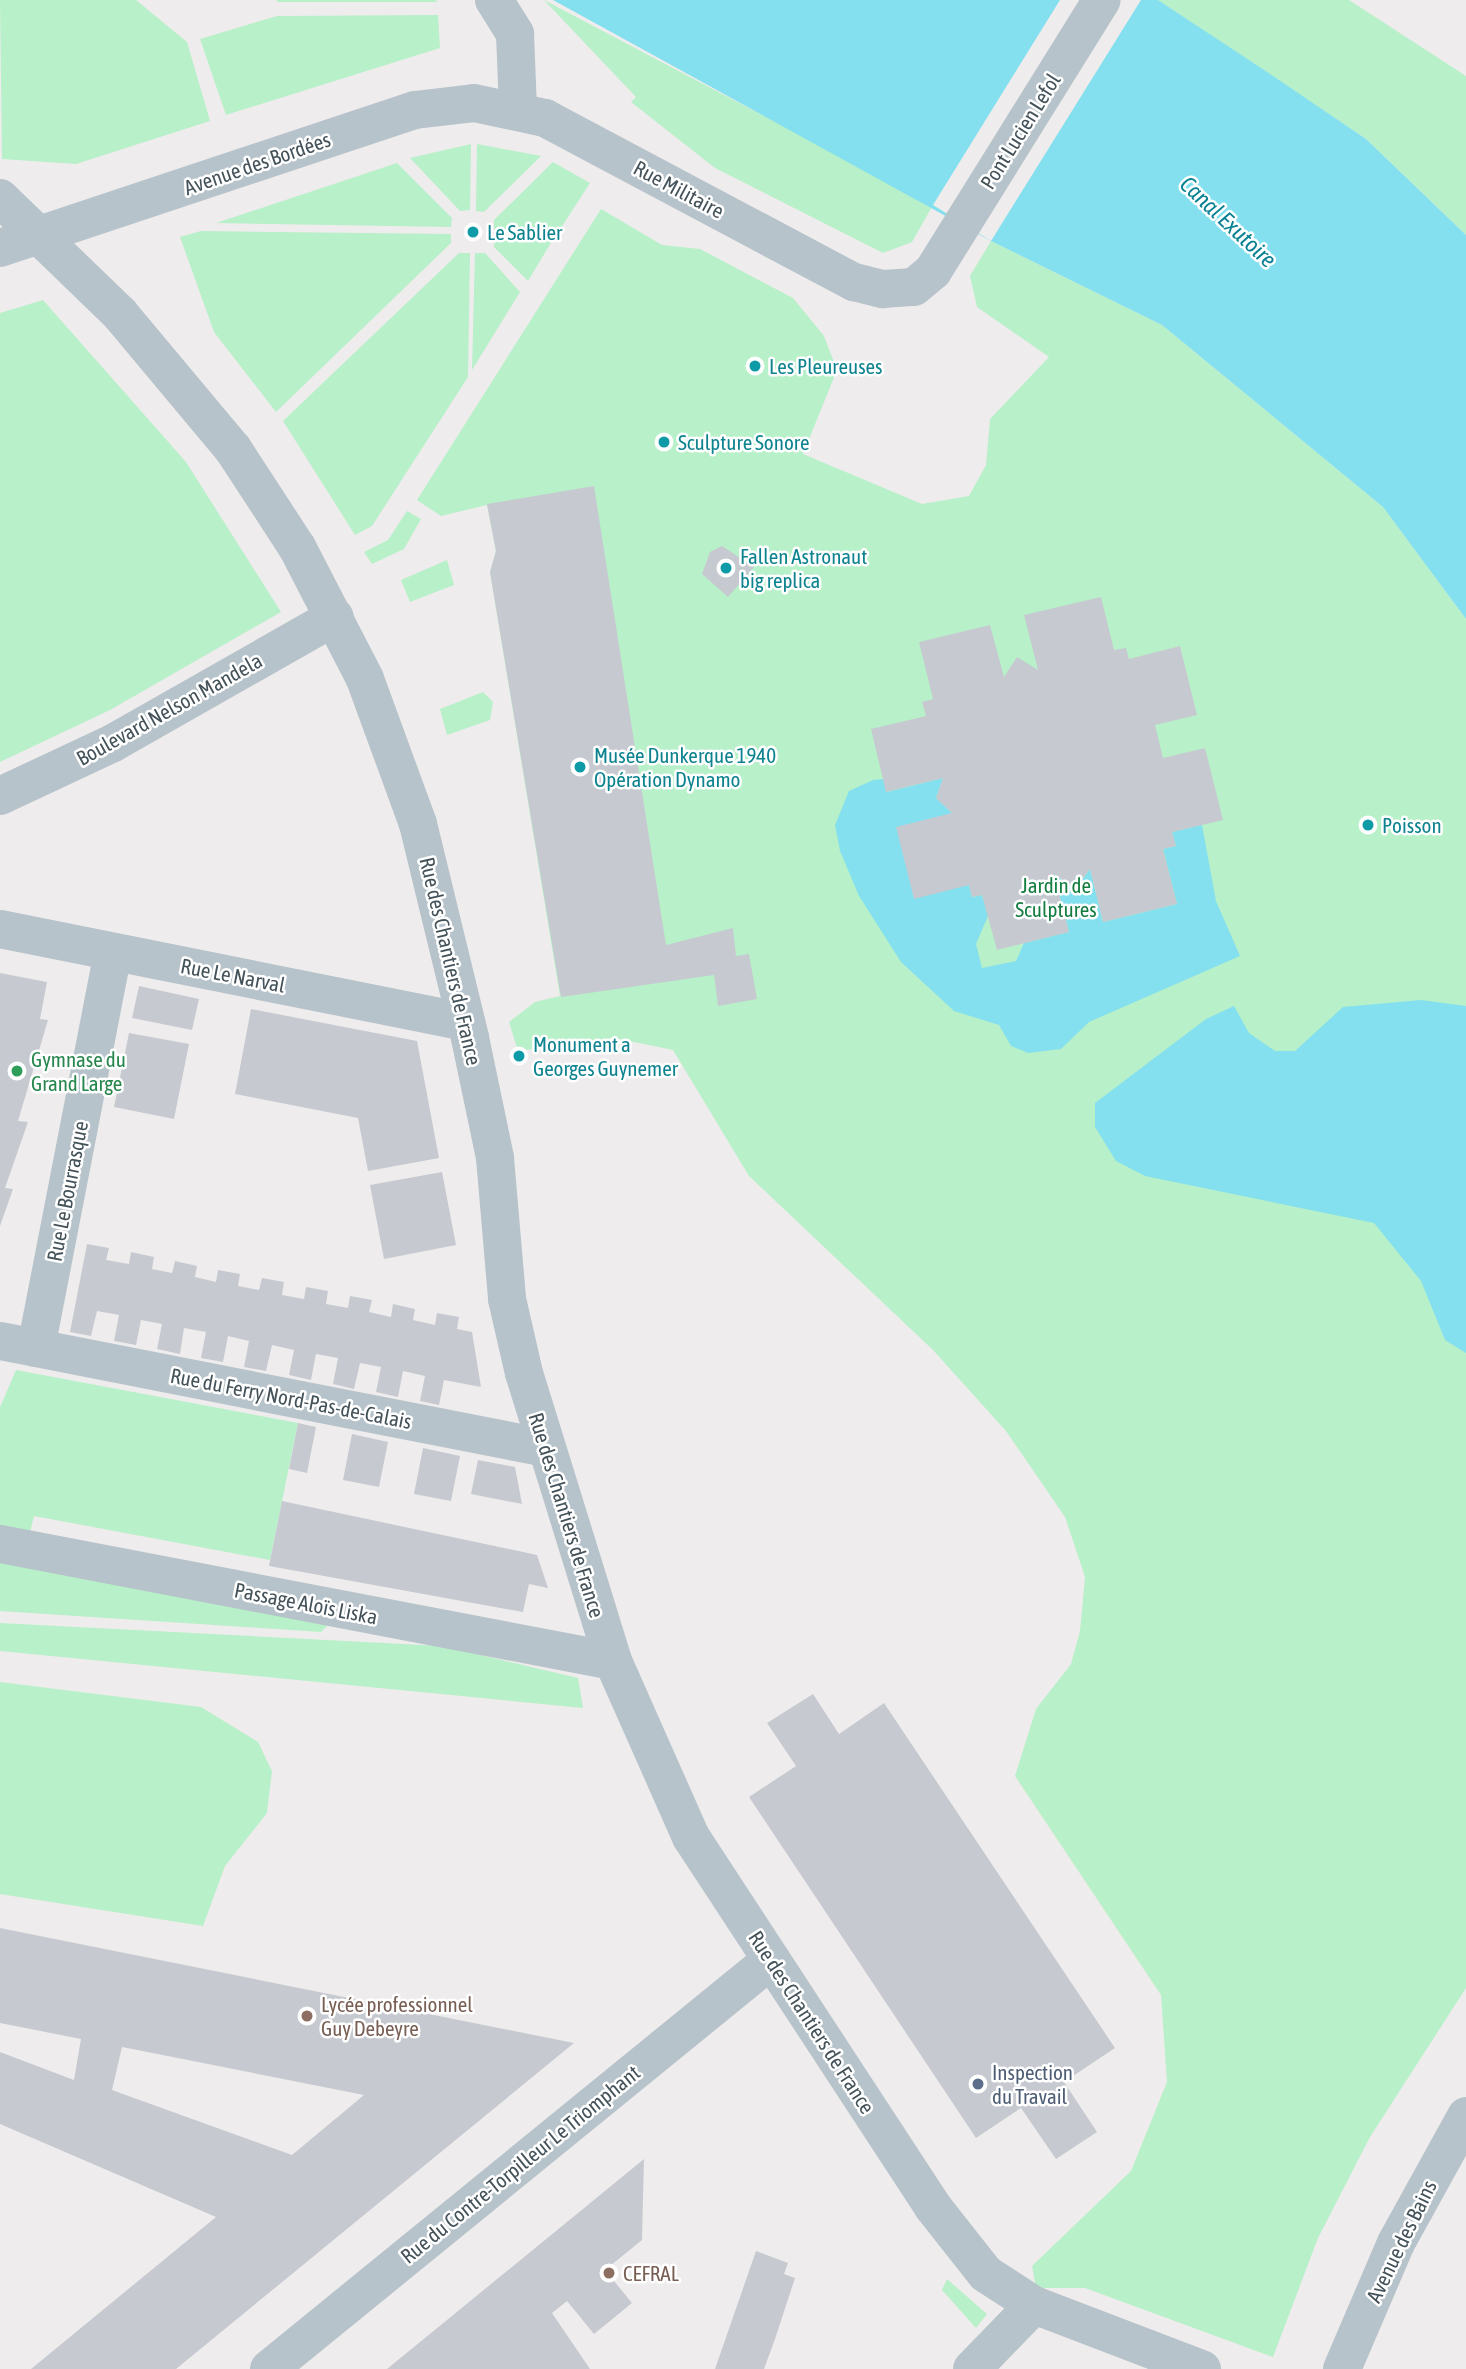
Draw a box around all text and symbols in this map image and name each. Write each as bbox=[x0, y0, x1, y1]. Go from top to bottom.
street label: Pont Lucien Lefol bbox=[974, 69, 1066, 193]
street label: Avenue des Bordées bbox=[181, 126, 333, 200]
street label: Rue Militaire bbox=[630, 155, 728, 223]
water label: Canal Exutoire bbox=[1174, 171, 1282, 273]
place label: Le Sablier bbox=[487, 219, 562, 245]
marker: Le Sablier bbox=[465, 224, 481, 240]
place label: Les Pleureuses bbox=[769, 353, 883, 379]
marker: Les Pleureuses bbox=[747, 358, 763, 374]
place label: Sculpture Sonore bbox=[678, 429, 810, 455]
marker: Sculpture Sonore bbox=[656, 434, 672, 450]
place label: Fallen Astronaut big replica bbox=[740, 543, 867, 593]
marker: Fallen Astronaut big replica bbox=[718, 560, 734, 576]
street label: Boulevard Nelson Mandela bbox=[72, 647, 266, 771]
place label: Musée Dunkerque 1940 Opération Dynamo bbox=[594, 742, 776, 792]
marker: Musée Dunkerque 1940 Opération Dynamo bbox=[572, 759, 588, 775]
place label: Poisson bbox=[1382, 812, 1442, 838]
marker: Poisson bbox=[1360, 817, 1376, 833]
street label: Rue des Chantiers de France bbox=[415, 855, 487, 1067]
park label: Jardin de Sculptures bbox=[1015, 872, 1097, 922]
street label: Rue Le Narval bbox=[179, 953, 287, 997]
place label: Monument a Georges Guynemer bbox=[533, 1031, 678, 1081]
place label: Gymnase du Grand Large bbox=[31, 1046, 126, 1096]
marker: Monument a Georges Guynemer bbox=[511, 1048, 527, 1064]
marker: Gymnase du Grand Large bbox=[9, 1063, 25, 1079]
street label: Rue Le Bourrasque bbox=[41, 1119, 93, 1263]
street label: Rue du Ferry Nord-Pas-de-Calais bbox=[168, 1362, 414, 1434]
street label: Rue des Chantiers de France bbox=[524, 1410, 610, 1620]
street label: Passage Aloïs Liska bbox=[232, 1577, 380, 1629]
street label: Rue des Chantiers de France bbox=[743, 1926, 881, 2118]
place label: Lycée professionnel Guy Debeyre bbox=[321, 1991, 473, 2041]
marker: Lycée professionnel Guy Debeyre bbox=[299, 2008, 315, 2024]
place label: Inspection du Travail bbox=[992, 2059, 1073, 2109]
street label: Rue du Contre-Torpilleur Le Triomphant bbox=[395, 2060, 645, 2268]
marker: Inspection du Travail bbox=[970, 2076, 986, 2092]
street label: Avenue des Bains bbox=[1361, 2176, 1441, 2306]
place label: CEFRAL bbox=[623, 2260, 679, 2286]
marker: CEFRAL bbox=[601, 2265, 617, 2281]

